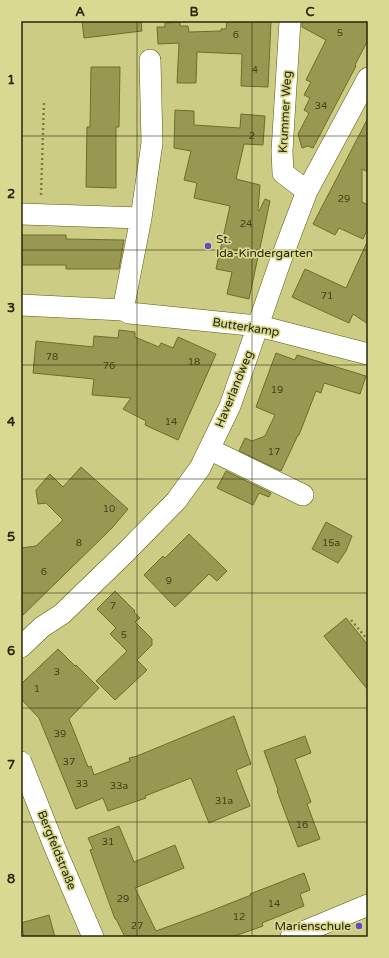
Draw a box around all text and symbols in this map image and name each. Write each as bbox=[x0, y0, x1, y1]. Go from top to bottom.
text: A bbox=[75, 4, 85, 20]
text: B bbox=[189, 4, 199, 20]
text: C bbox=[305, 4, 315, 20]
house number: 5 bbox=[337, 27, 343, 39]
house number: 6 bbox=[233, 29, 239, 41]
house number: 4 bbox=[252, 64, 258, 76]
street label: Krummer Weg bbox=[276, 70, 294, 154]
text: 1 bbox=[7, 72, 15, 88]
house number: 34 bbox=[315, 100, 327, 112]
house number: 2 bbox=[249, 130, 255, 142]
text: 2 bbox=[7, 186, 15, 202]
house number: 29 bbox=[338, 193, 350, 205]
house number: 24 bbox=[240, 218, 252, 230]
place label: St. Ida-Kindergarten bbox=[216, 232, 313, 260]
marker: St. Ida-Kindergarten bbox=[203, 241, 213, 251]
house number: 71 bbox=[321, 290, 333, 302]
text: 3 bbox=[7, 300, 15, 316]
street label: Butterkamp bbox=[211, 315, 281, 339]
street label: Haverlandweg bbox=[212, 348, 256, 430]
house number: 78 bbox=[46, 351, 58, 363]
house number: 18 bbox=[188, 356, 200, 368]
house number: 76 bbox=[103, 360, 115, 372]
house number: 19 bbox=[271, 384, 283, 396]
text: 4 bbox=[7, 414, 16, 430]
house number: 14 bbox=[165, 416, 177, 428]
house number: 17 bbox=[268, 446, 280, 458]
house number: 10 bbox=[103, 503, 115, 515]
text: 5 bbox=[7, 529, 15, 545]
house number: 8 bbox=[76, 537, 82, 549]
house number: 15a bbox=[322, 537, 340, 549]
house number: 6 bbox=[41, 566, 47, 578]
house number: 9 bbox=[166, 575, 172, 587]
house number: 7 bbox=[110, 600, 116, 612]
house number: 5 bbox=[121, 629, 127, 641]
text: 6 bbox=[7, 643, 15, 659]
house number: 3 bbox=[54, 666, 60, 678]
house number: 1 bbox=[34, 683, 40, 695]
house number: 39 bbox=[54, 728, 66, 740]
house number: 37 bbox=[63, 756, 75, 768]
text: 7 bbox=[7, 757, 15, 773]
house number: 33 bbox=[76, 778, 88, 790]
house number: 33a bbox=[110, 780, 128, 792]
house number: 31a bbox=[215, 795, 233, 807]
street label: Bergfeldstraße bbox=[35, 808, 79, 892]
house number: 16 bbox=[296, 819, 308, 831]
house number: 31 bbox=[102, 836, 114, 848]
text: 8 bbox=[7, 871, 15, 887]
house number: 29 bbox=[117, 893, 129, 905]
house number: 14 bbox=[268, 898, 280, 910]
house number: 12 bbox=[233, 911, 245, 923]
place label: Marienschule bbox=[274, 919, 351, 933]
house number: 27 bbox=[131, 920, 143, 932]
marker: Marienschule bbox=[354, 921, 364, 931]

